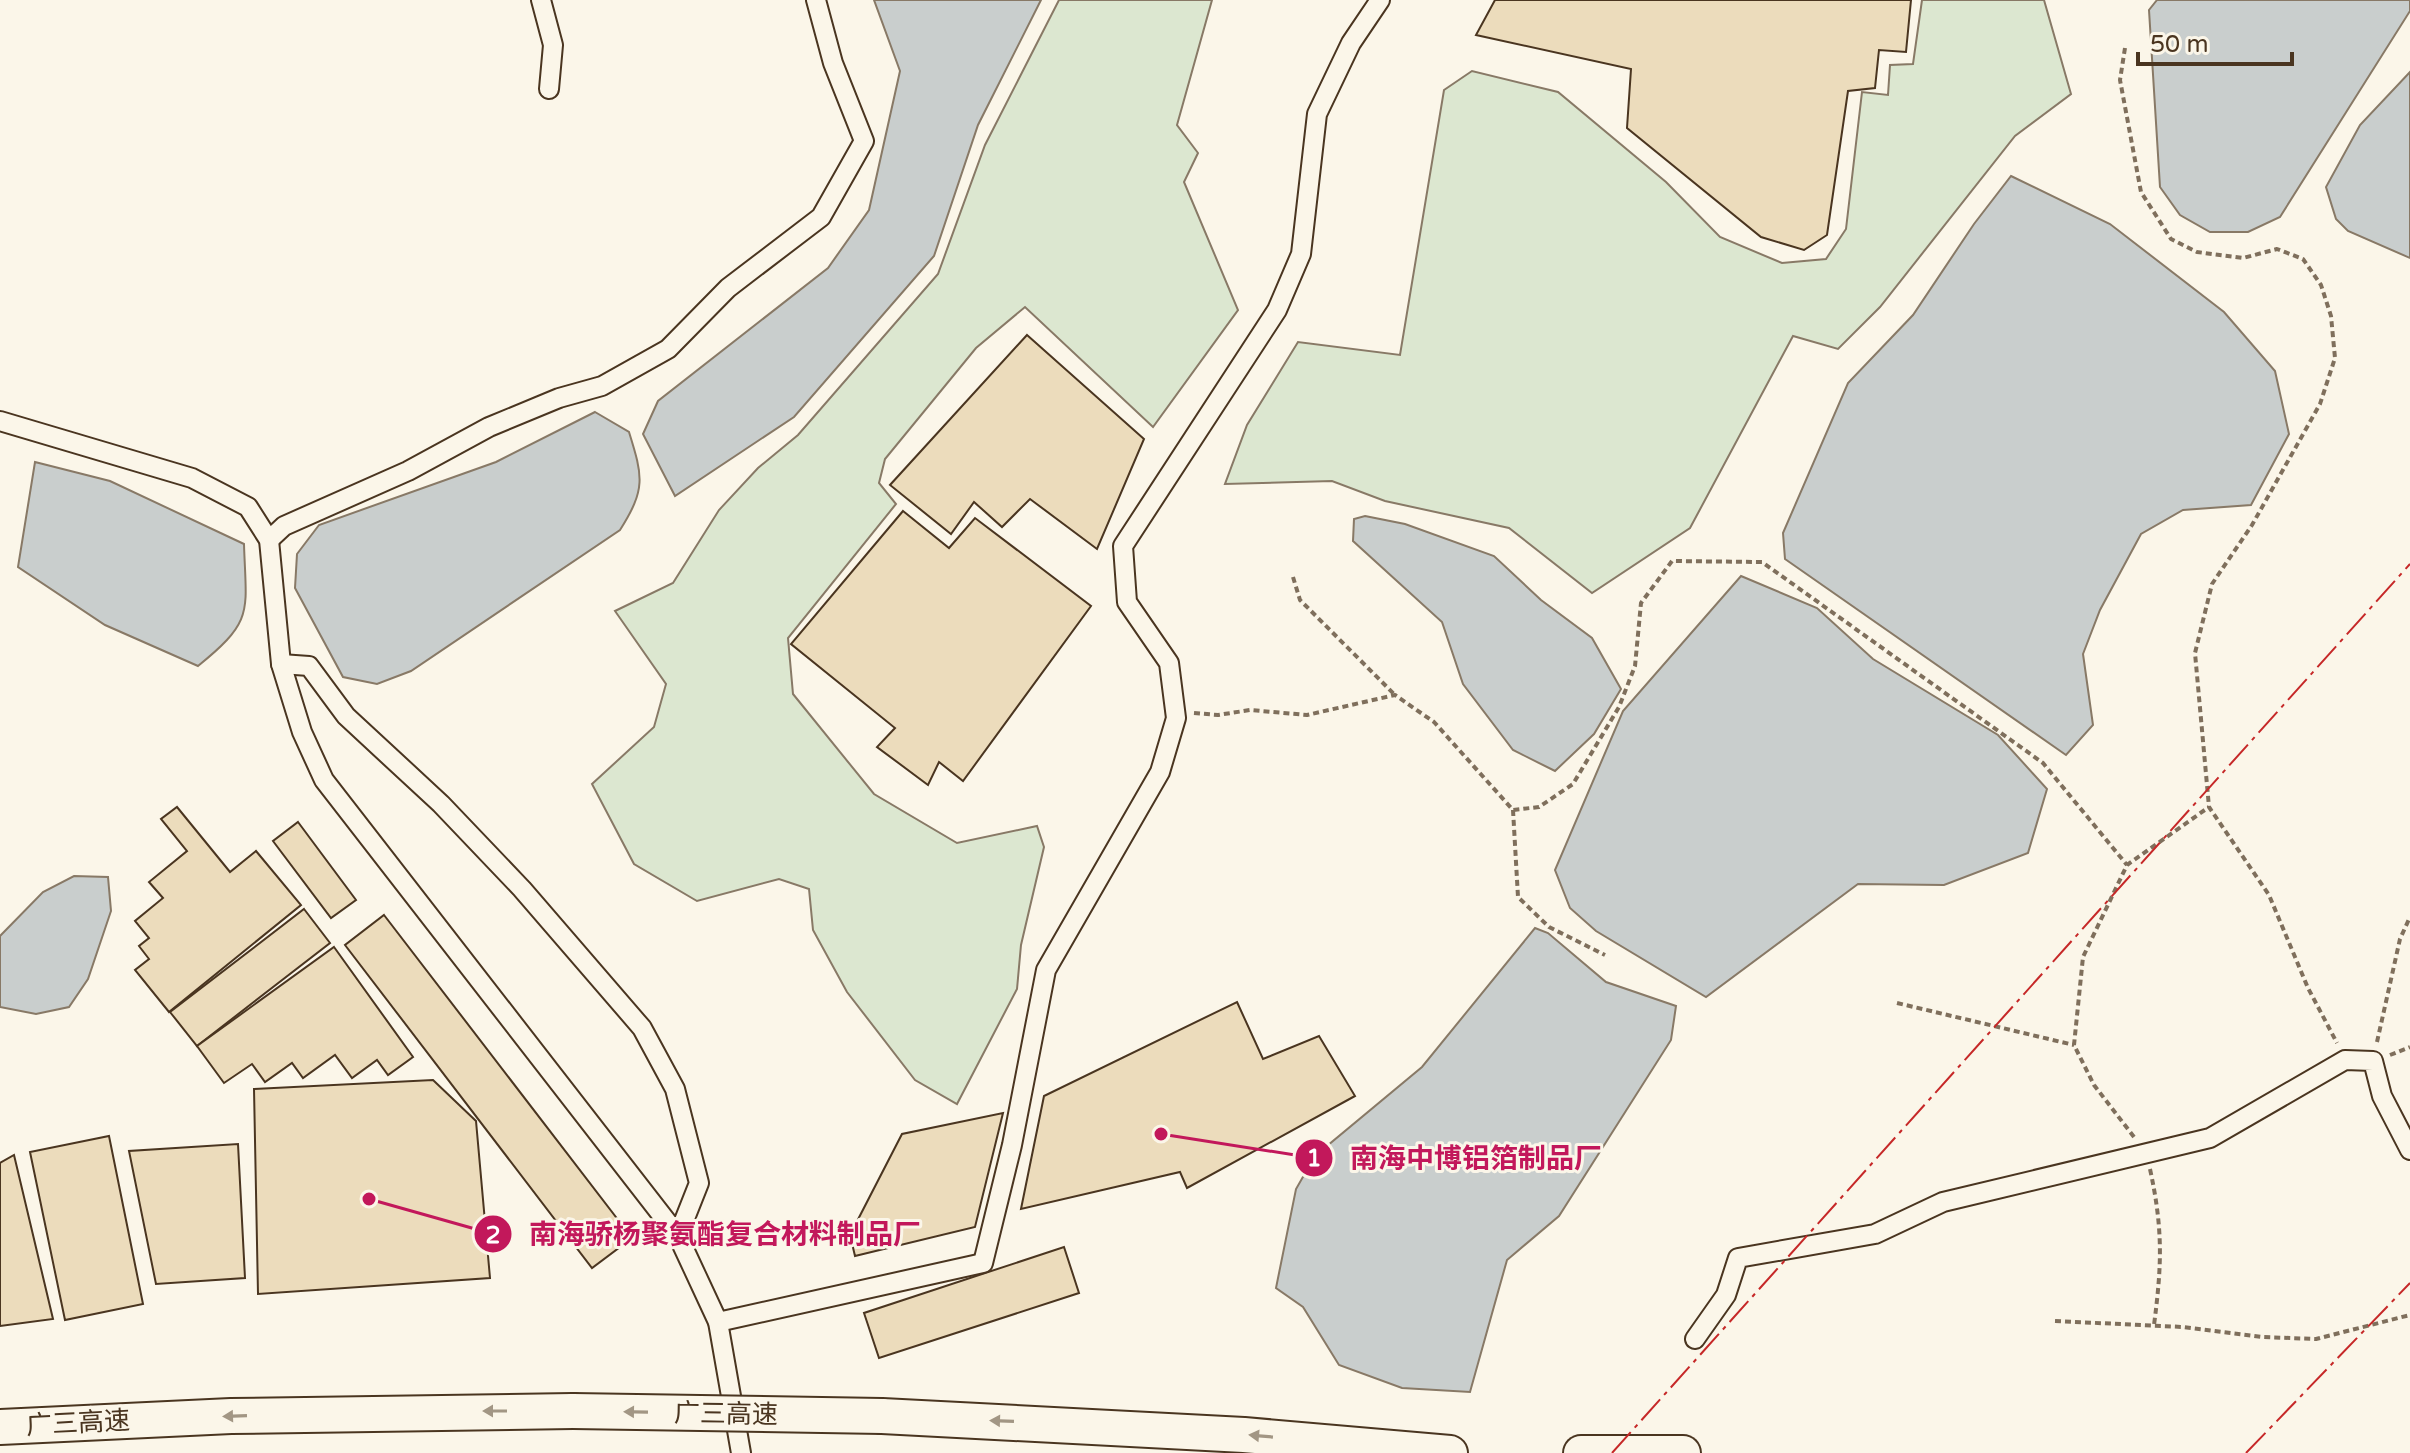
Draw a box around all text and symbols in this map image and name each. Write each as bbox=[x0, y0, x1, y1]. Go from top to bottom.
scale bar bbox=[2138, 16, 2292, 66]
text: 50 m bbox=[2150, 30, 2208, 59]
callout: 南海中博铝箔制品厂 bbox=[1294, 1132, 1618, 1184]
text: 南海中博铝箔制品厂 bbox=[1350, 1142, 1602, 1176]
text: 1 bbox=[1306, 1144, 1322, 1173]
callout: 南海骄杨聚氨酯复合材料制品厂 bbox=[473, 1208, 937, 1260]
text: 南海骄杨聚氨酯复合材料制品厂 bbox=[529, 1218, 921, 1252]
text: 2 bbox=[485, 1221, 501, 1250]
street label: 广三高速 bbox=[674, 1398, 778, 1430]
street label: 广三高速 bbox=[25, 1405, 131, 1441]
one-way arrow bbox=[482, 1405, 507, 1417]
one-way arrow bbox=[623, 1406, 648, 1418]
one-way arrow bbox=[222, 1409, 247, 1422]
one-way arrow bbox=[989, 1415, 1014, 1428]
one-way arrow bbox=[1248, 1429, 1273, 1442]

